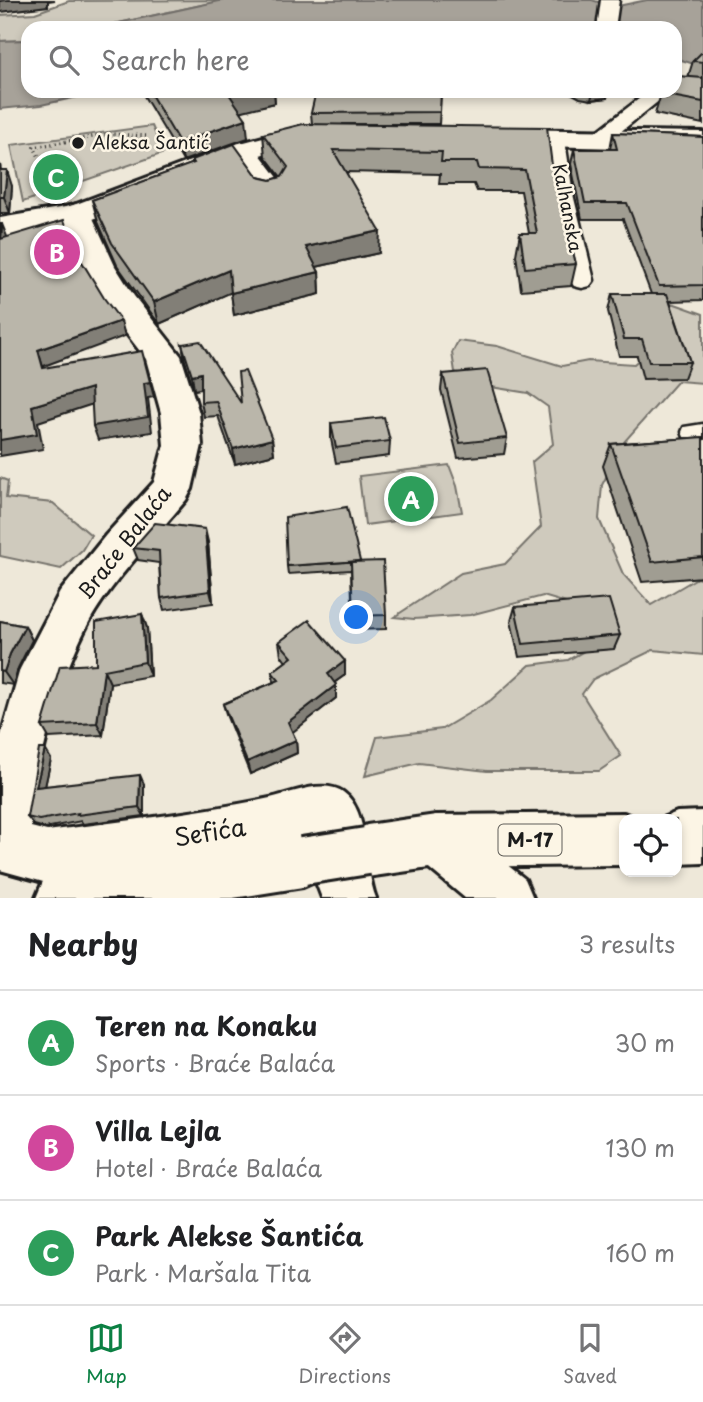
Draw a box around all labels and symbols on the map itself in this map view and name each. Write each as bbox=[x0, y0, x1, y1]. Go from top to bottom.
place label: Aleksa Šantić bbox=[92, 128, 209, 155]
marker: Aleksa Šantić bbox=[70, 135, 86, 151]
pin: C bbox=[33, 151, 79, 203]
street label: Kalhanska bbox=[547, 161, 590, 255]
pin: B bbox=[34, 226, 80, 278]
pin: A bbox=[388, 473, 434, 525]
street label: Braće Balaća bbox=[69, 478, 178, 605]
your location bbox=[339, 600, 373, 634]
street label: Sefića bbox=[171, 808, 248, 854]
road number: M-17 bbox=[498, 824, 562, 856]

